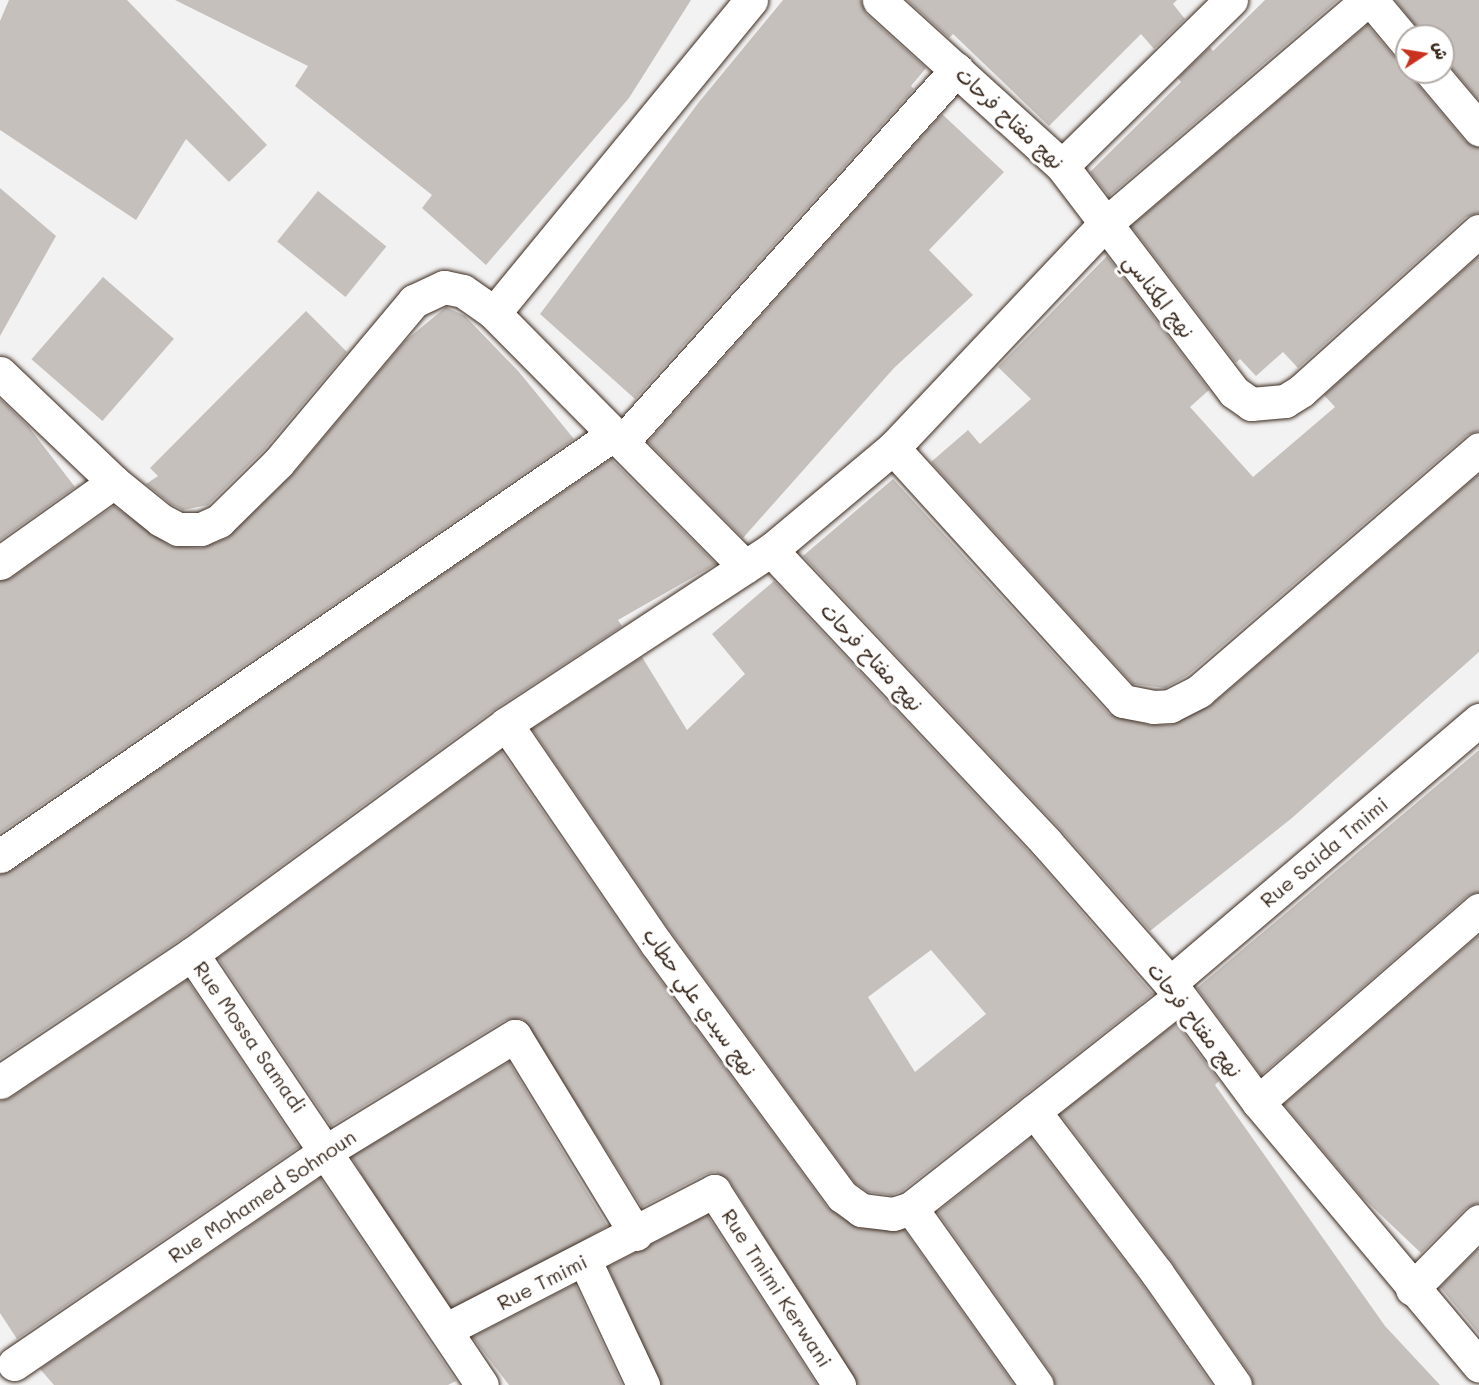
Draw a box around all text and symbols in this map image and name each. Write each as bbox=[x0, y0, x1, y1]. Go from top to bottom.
north arrow bbox=[1395, 24, 1455, 84]
text: ش bbox=[1429, 40, 1453, 61]
street label: نهج مفتاح فرحات bbox=[951, 62, 1069, 174]
street label: نهج المكناسي bbox=[1119, 249, 1199, 343]
street label: نهج مفتاح فرحات bbox=[816, 598, 928, 716]
street label: Rue Saida Tmimi bbox=[1255, 792, 1393, 912]
street label: نهج سيدي علي حطاب bbox=[638, 923, 762, 1081]
street label: Rue Mossa Samadi bbox=[189, 957, 311, 1117]
street label: نهج مفتاح فرحات bbox=[1143, 958, 1247, 1082]
street label: Rue Mohamed Sohnoun bbox=[164, 1124, 360, 1268]
street label: Rue Tmimi Kerwani bbox=[717, 1204, 837, 1372]
street label: Rue Tmimi bbox=[493, 1249, 591, 1315]

